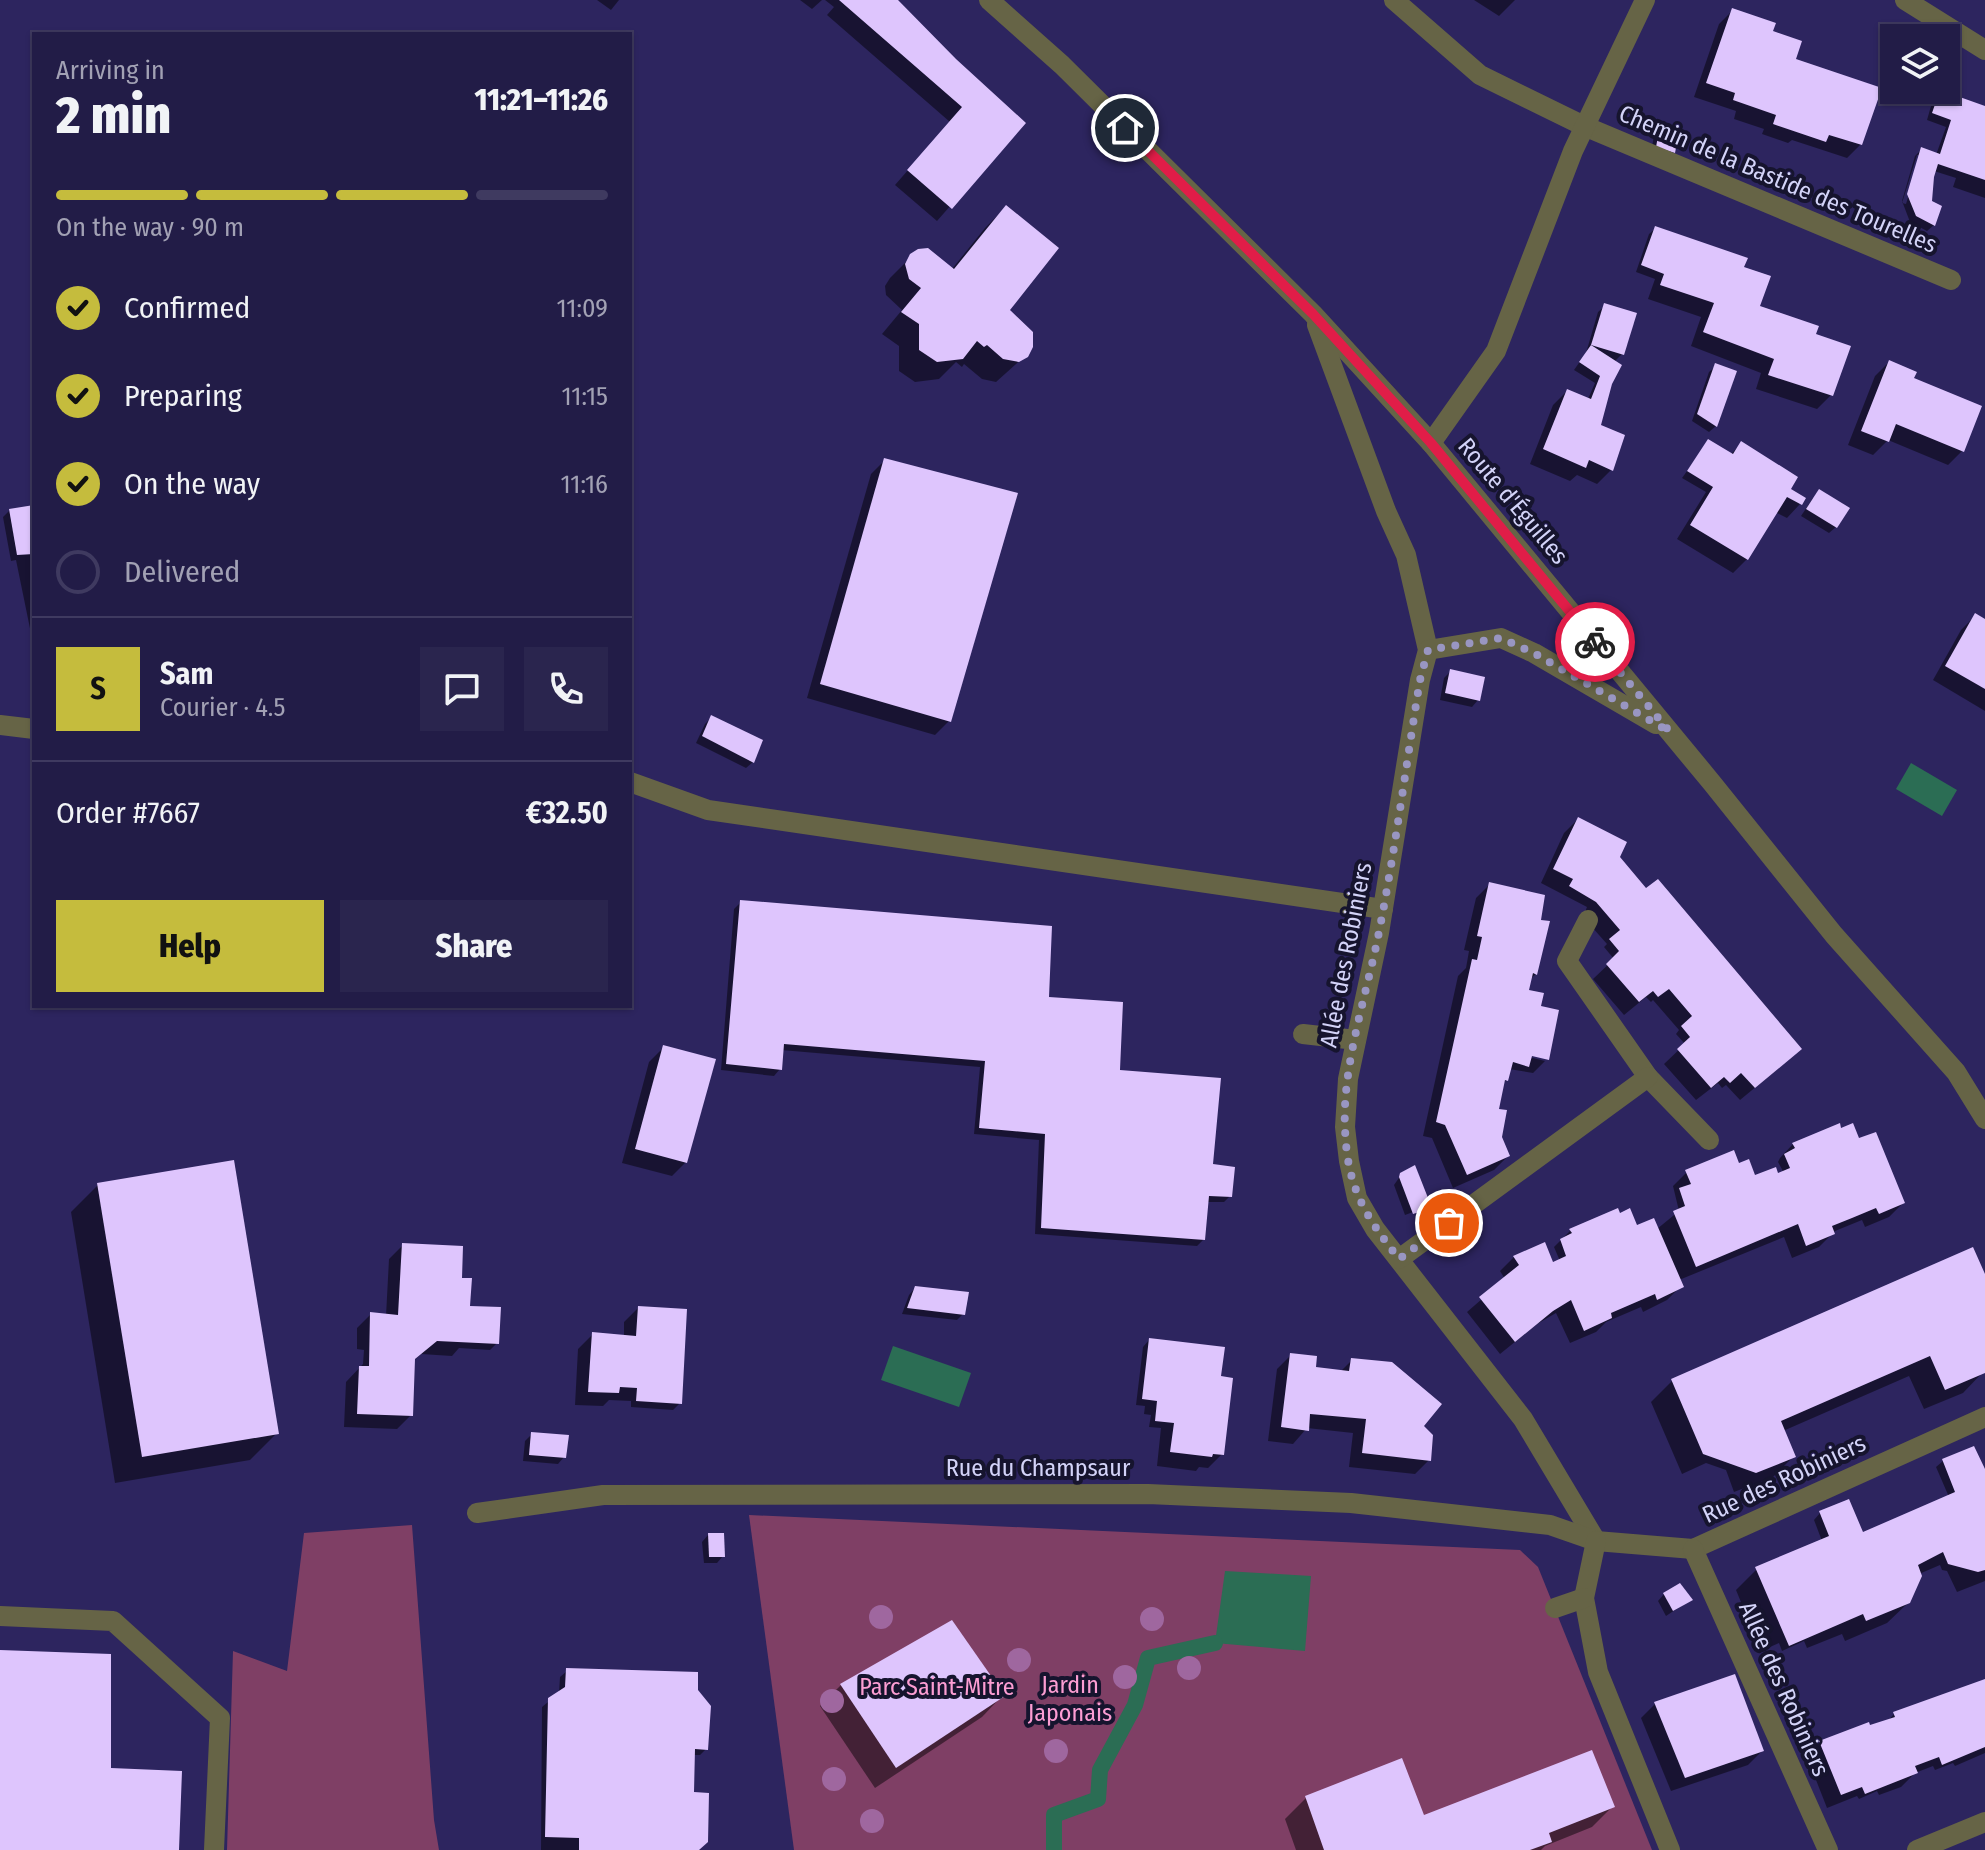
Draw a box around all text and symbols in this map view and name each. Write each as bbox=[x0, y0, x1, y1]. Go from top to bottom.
map controls bbox=[1880, 24, 1960, 104]
button: layers bbox=[1880, 24, 1960, 104]
text: Arriving in bbox=[56, 55, 165, 86]
text: 11:21–11:26 bbox=[474, 82, 608, 118]
text: 2 min bbox=[56, 84, 171, 147]
pin bbox=[1091, 94, 1159, 162]
street label: Chemin de la Bastide des Tourelles bbox=[1615, 99, 1941, 259]
icon: home bbox=[1103, 106, 1147, 150]
text: On the way · 90 m bbox=[56, 212, 244, 243]
icon: check bbox=[56, 286, 100, 330]
text: Confirmed bbox=[124, 290, 250, 326]
text: 11:09 bbox=[557, 293, 608, 324]
icon: check bbox=[56, 374, 100, 418]
text: Preparing bbox=[124, 378, 242, 414]
text: 11:15 bbox=[562, 381, 608, 412]
street label: Route d'Éguilles bbox=[1452, 432, 1575, 570]
icon: check bbox=[56, 462, 100, 506]
text: On the way bbox=[124, 466, 260, 502]
text: 11:16 bbox=[561, 469, 608, 500]
text: Delivered bbox=[124, 554, 240, 590]
courier bbox=[1555, 602, 1635, 682]
icon: bike bbox=[1573, 620, 1617, 664]
button: chat bbox=[420, 647, 504, 731]
button: phone bbox=[524, 647, 608, 731]
text: Sam bbox=[160, 656, 213, 692]
text: S bbox=[90, 671, 106, 707]
text: Courier · 4.5 bbox=[160, 692, 286, 723]
text: Order #7667 bbox=[56, 795, 200, 831]
text: €32.50 bbox=[526, 795, 608, 831]
street label: Allée des Robiniers bbox=[1314, 860, 1378, 1050]
button: Help bbox=[56, 900, 324, 992]
button: Share bbox=[340, 900, 608, 992]
pin bbox=[1415, 1189, 1483, 1257]
icon: bag bbox=[1427, 1201, 1471, 1245]
street label: Rue des Robiniers bbox=[1698, 1429, 1870, 1529]
street label: Rue du Champsaur bbox=[946, 1454, 1131, 1482]
street label: Allée des Robiniers bbox=[1733, 1597, 1835, 1781]
park label: Jardin Japonais bbox=[1028, 1671, 1112, 1727]
park label: Parc Saint-Mitre bbox=[859, 1673, 1015, 1701]

